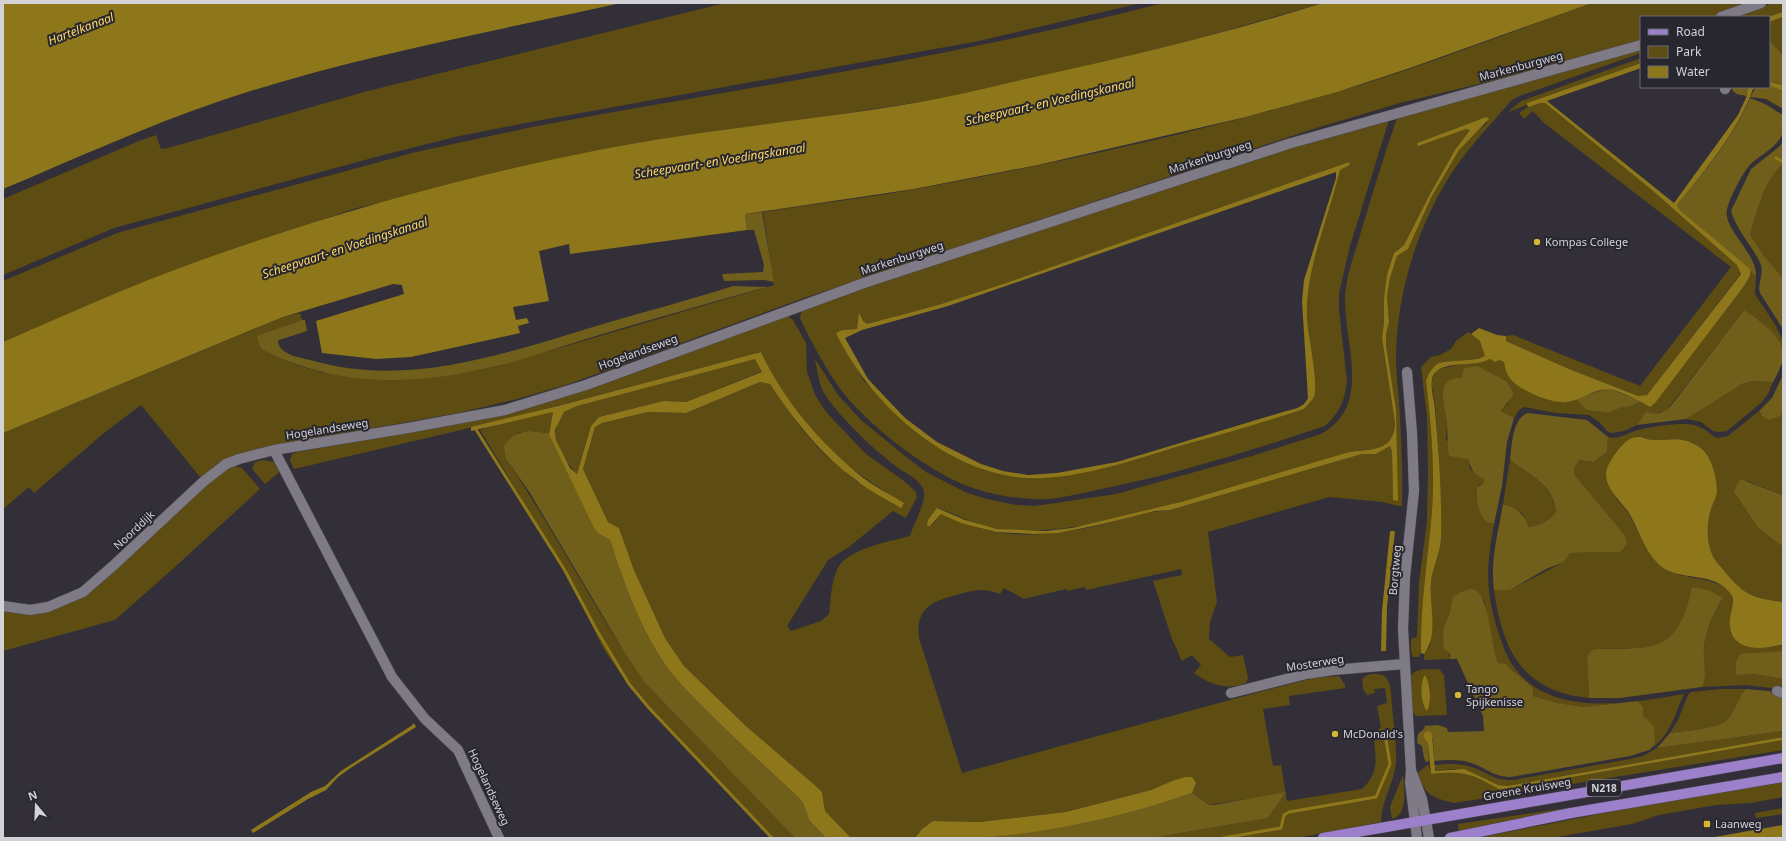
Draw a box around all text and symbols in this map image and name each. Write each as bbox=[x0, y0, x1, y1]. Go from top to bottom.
water label: Hartelkanaal bbox=[45, 8, 117, 49]
legend bbox=[1640, 16, 1770, 88]
text: Road bbox=[1676, 23, 1705, 40]
text: Park bbox=[1676, 43, 1702, 60]
street label: Markenburgweg bbox=[1477, 47, 1564, 84]
text: Water bbox=[1676, 63, 1710, 80]
water label: Scheepvaart- en Voedingskanaal bbox=[964, 74, 1137, 129]
street label: Markenburgweg bbox=[1167, 136, 1253, 177]
water label: Scheepvaart- en Voedingskanaal bbox=[633, 138, 807, 182]
water label: Scheepvaart- en Voedingskanaal bbox=[260, 212, 430, 282]
place label: Kompas College bbox=[1545, 234, 1628, 249]
street label: Markenburgweg bbox=[859, 237, 945, 278]
marker: Kompas College bbox=[1532, 237, 1542, 247]
street label: Hogelandseweg bbox=[596, 330, 679, 373]
street label: Hogelandseweg bbox=[285, 415, 369, 442]
street label: Noorddijk bbox=[110, 507, 158, 553]
street label: Borgtweg bbox=[1385, 544, 1404, 596]
street label: Mosterweg bbox=[1285, 651, 1345, 674]
place label: Tango Spijkenisse bbox=[1466, 681, 1523, 709]
marker: Tango Spijkenisse bbox=[1453, 690, 1463, 700]
place label: McDonald's bbox=[1343, 726, 1403, 741]
marker: McDonald's bbox=[1330, 729, 1340, 739]
street label: Hogelandseweg bbox=[465, 746, 514, 828]
street label: Groene Kruisweg bbox=[1482, 773, 1572, 804]
road number: N218 bbox=[1587, 780, 1621, 796]
north arrow bbox=[16, 785, 56, 825]
text: N bbox=[26, 787, 39, 804]
place label: Laanweg bbox=[1715, 816, 1762, 831]
marker: Laanweg bbox=[1702, 819, 1712, 829]

